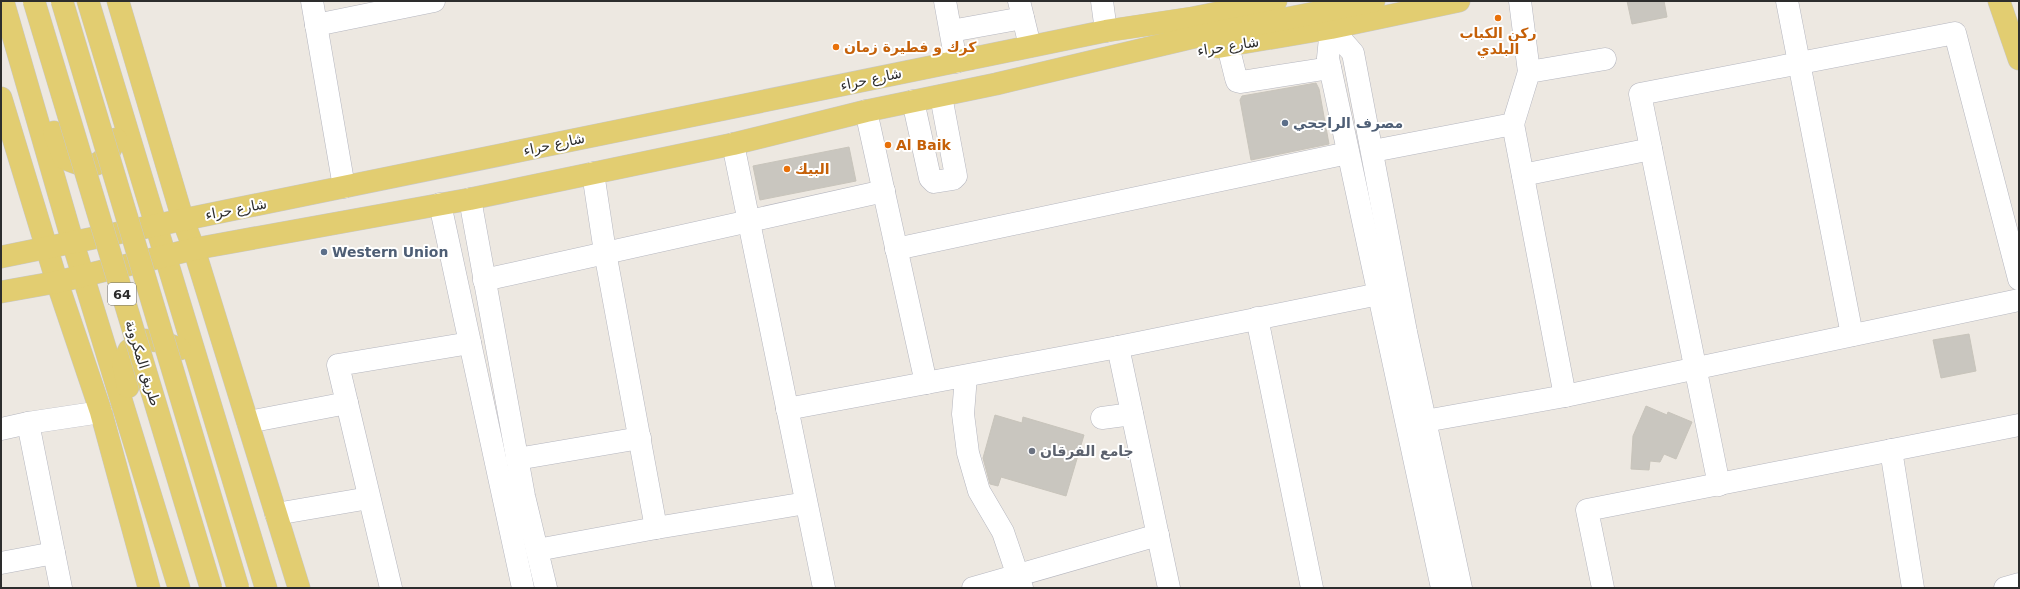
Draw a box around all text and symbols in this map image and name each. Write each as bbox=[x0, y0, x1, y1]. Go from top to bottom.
marker: ركن الكباب البلدي bbox=[1493, 13, 1503, 23]
place label: ركن الكباب البلدي bbox=[1460, 25, 1536, 59]
street label: شارع حراء bbox=[1196, 33, 1260, 60]
place label: كرك و فطيرة زمان bbox=[844, 39, 977, 56]
marker: كرك و فطيرة زمان bbox=[831, 42, 841, 52]
street label: شارع حراء bbox=[839, 65, 903, 94]
place label: مصرف الراجحي bbox=[1293, 115, 1403, 132]
marker: مصرف الراجحي bbox=[1280, 118, 1290, 128]
street label: شارع حراء bbox=[522, 130, 586, 159]
place label: Al Baik bbox=[896, 137, 951, 153]
marker: Al Baik bbox=[883, 140, 893, 150]
place label: البيك bbox=[795, 161, 830, 177]
marker: البيك bbox=[782, 164, 792, 174]
street label: شارع حراء bbox=[204, 195, 268, 224]
place label: Western Union bbox=[332, 244, 448, 260]
marker: Western Union bbox=[319, 247, 329, 257]
road number: 64 bbox=[108, 283, 136, 305]
street label: طريق المكرونة bbox=[121, 318, 164, 408]
place label: جامع الفرقان bbox=[1040, 443, 1134, 460]
marker: جامع الفرقان bbox=[1027, 446, 1037, 456]

